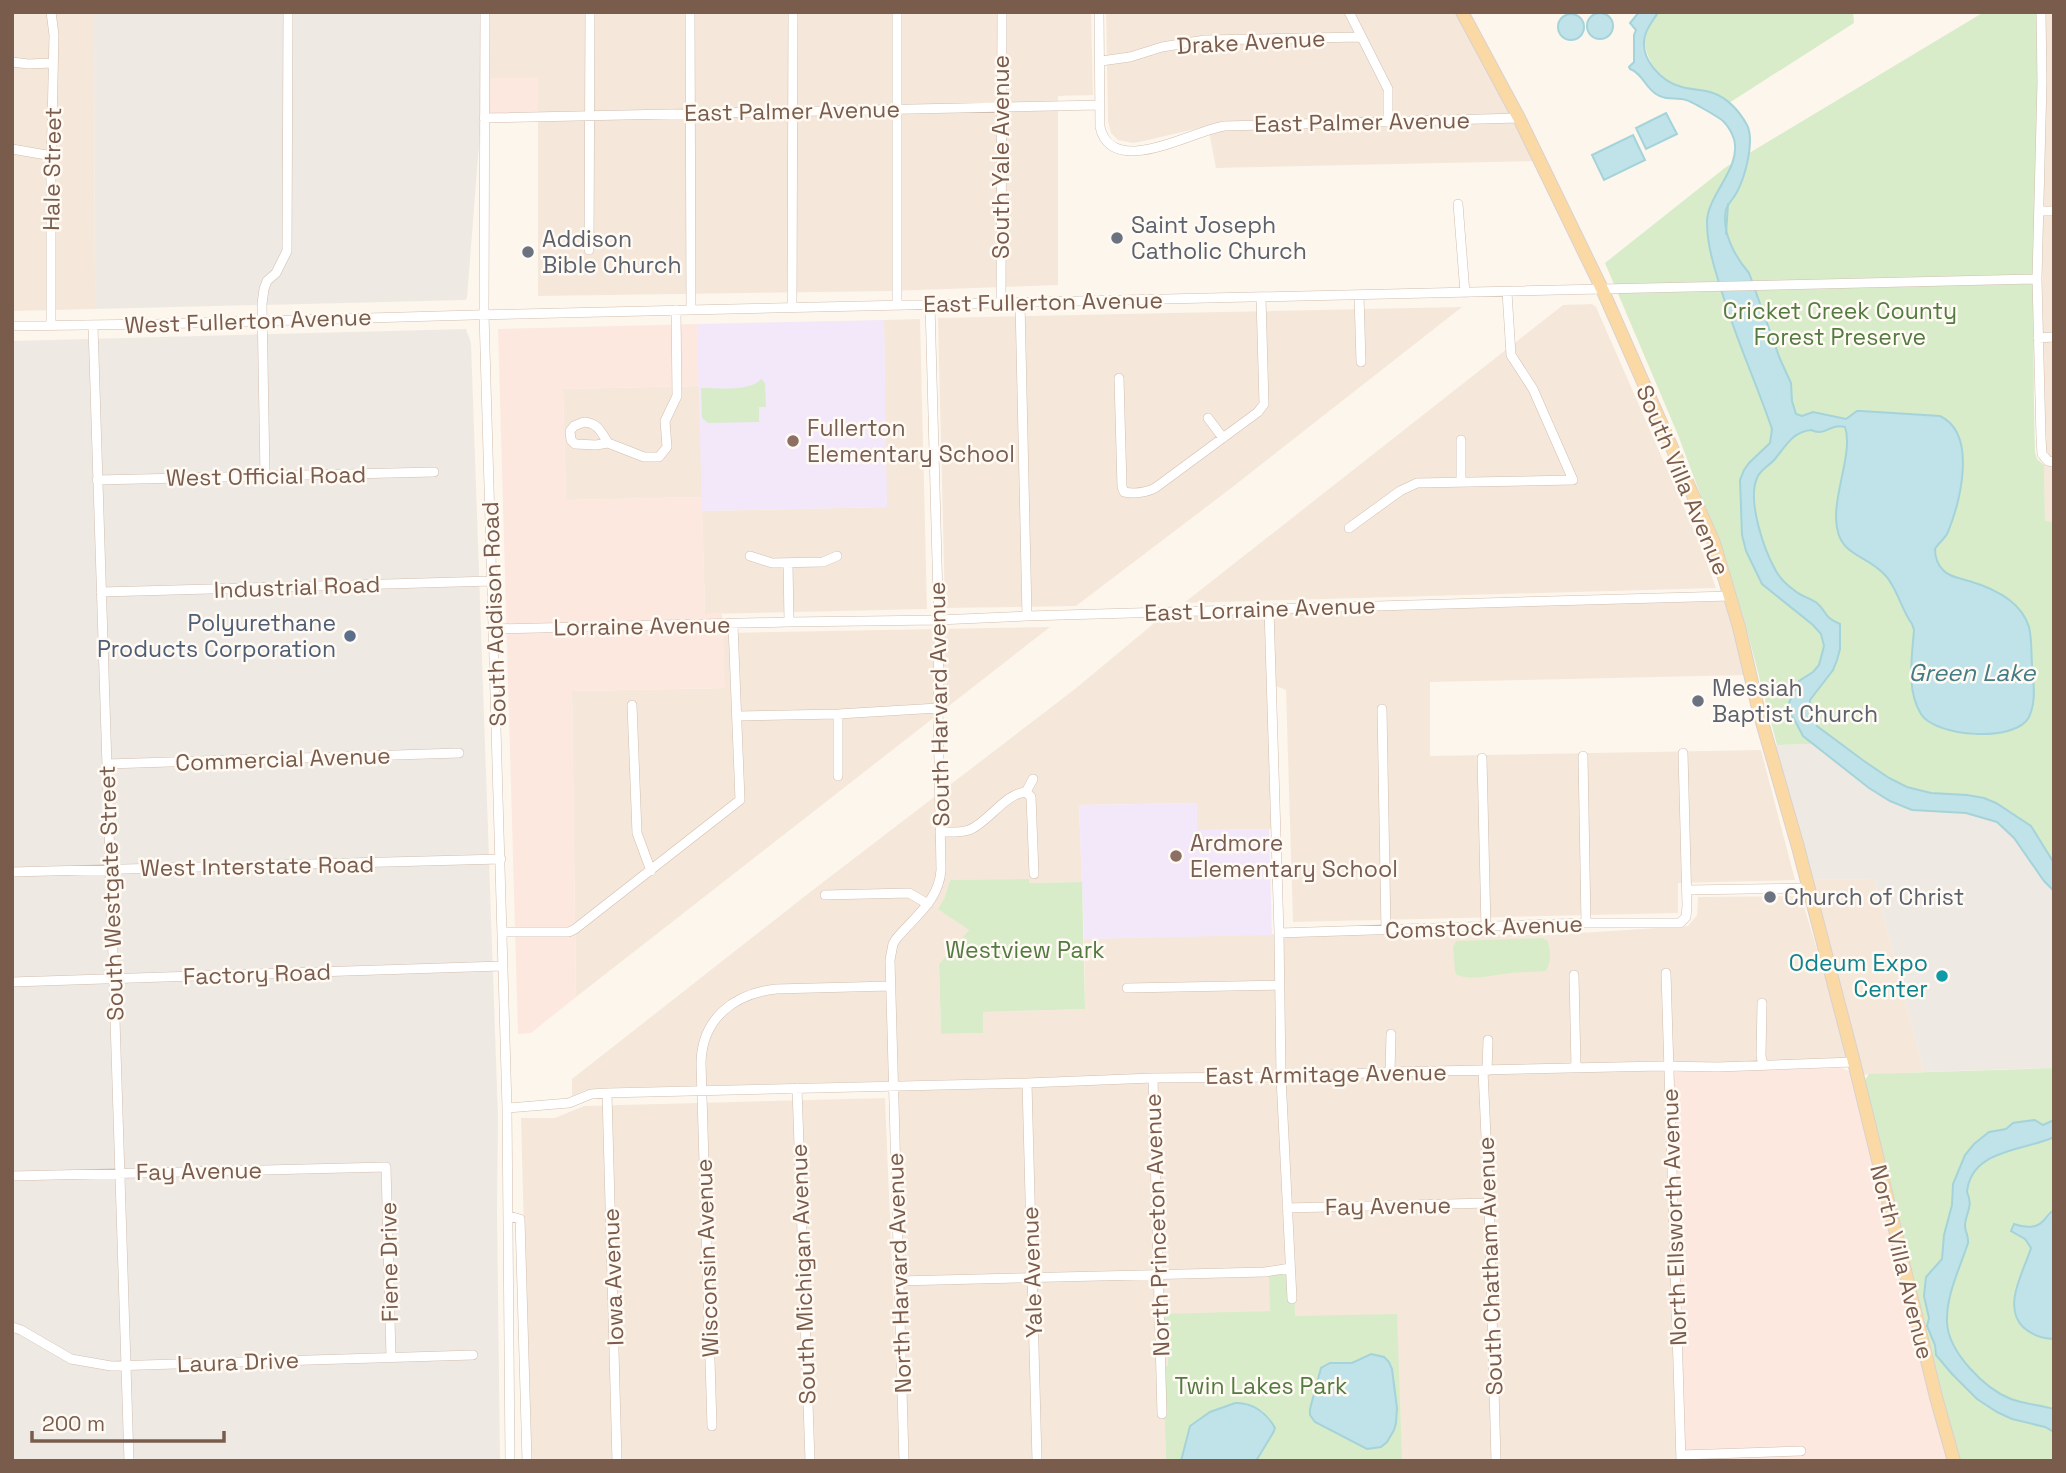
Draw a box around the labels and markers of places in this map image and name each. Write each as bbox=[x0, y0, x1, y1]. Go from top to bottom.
place label: Saint Joseph Catholic Church bbox=[1131, 210, 1307, 266]
place label: Addison Bible Church bbox=[542, 224, 682, 280]
marker: Saint Joseph Catholic Church bbox=[1109, 230, 1125, 246]
marker: Addison Bible Church bbox=[520, 244, 536, 260]
place label: Fullerton Elementary School bbox=[807, 413, 1015, 469]
marker: Fullerton Elementary School bbox=[785, 433, 801, 449]
place label: Polyurethane Products Corporation bbox=[97, 608, 336, 664]
marker: Polyurethane Products Corporation bbox=[342, 628, 358, 644]
place label: Messiah Baptist Church bbox=[1712, 673, 1878, 729]
marker: Messiah Baptist Church bbox=[1690, 693, 1706, 709]
place label: Ardmore Elementary School bbox=[1190, 828, 1398, 884]
marker: Ardmore Elementary School bbox=[1168, 848, 1184, 864]
place label: Church of Christ bbox=[1784, 882, 1964, 912]
marker: Church of Christ bbox=[1762, 889, 1778, 905]
place label: Odeum Expo Center bbox=[1789, 948, 1928, 1004]
marker: Odeum Expo Center bbox=[1934, 968, 1950, 984]

